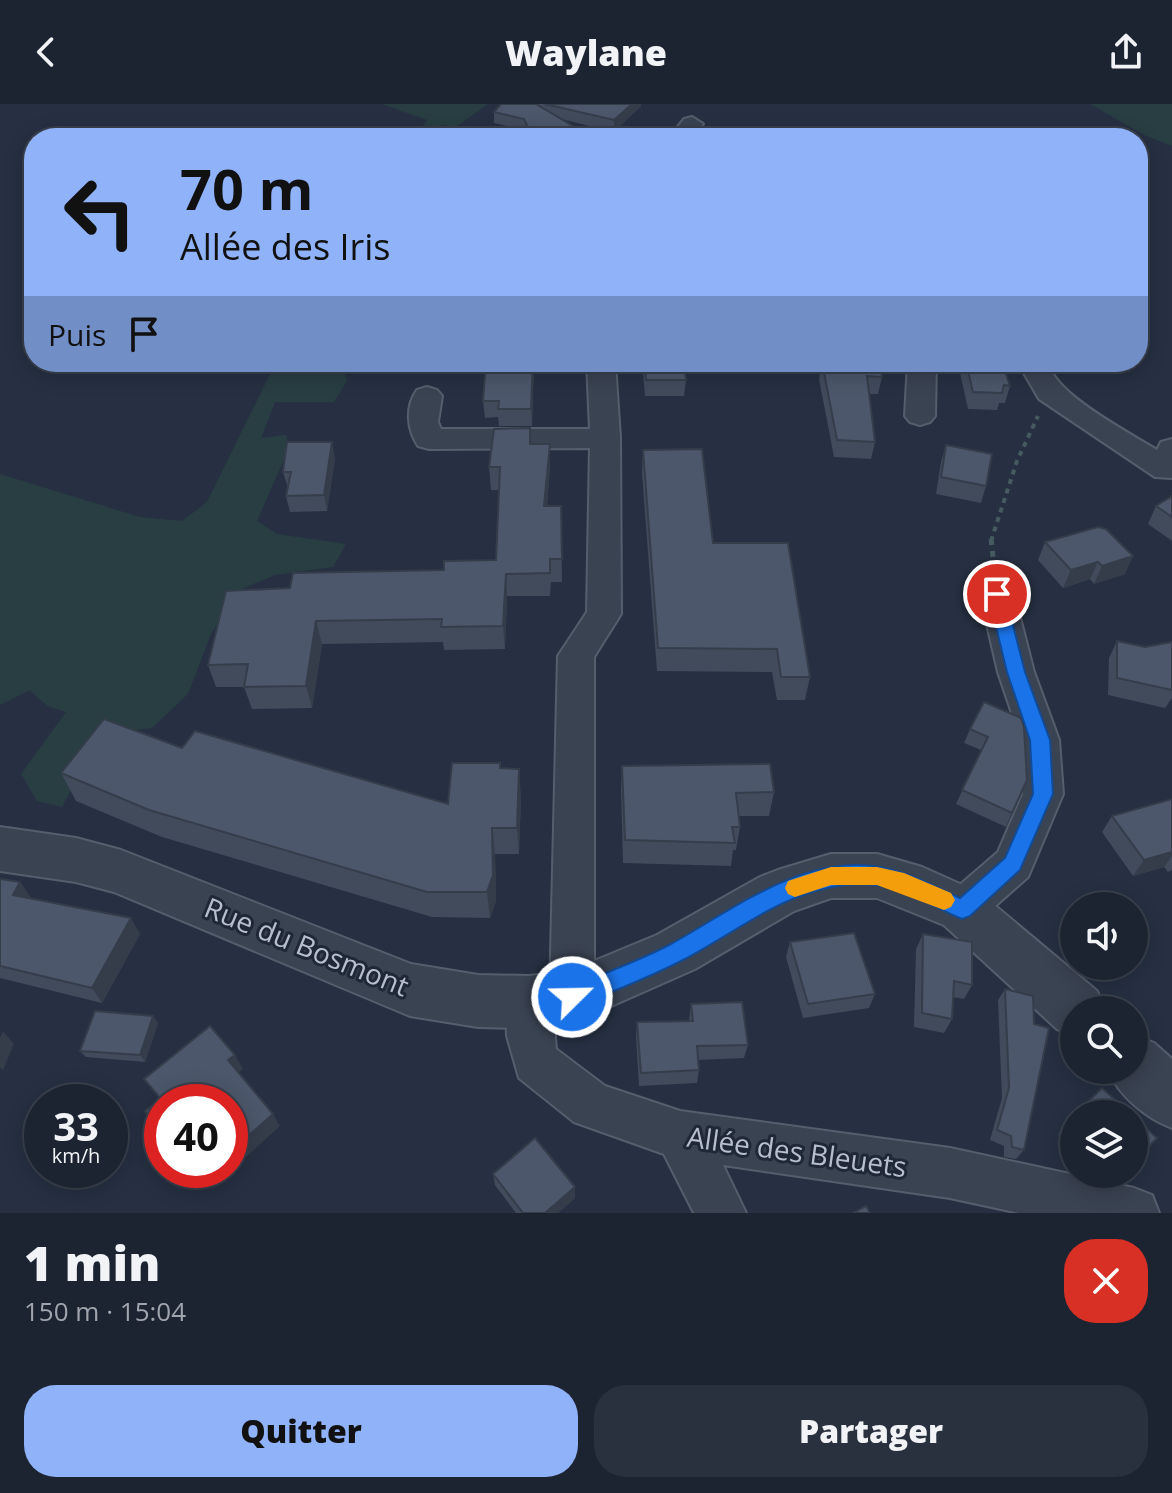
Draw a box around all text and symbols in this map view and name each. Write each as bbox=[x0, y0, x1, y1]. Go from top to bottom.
text: Waylane bbox=[505, 28, 667, 77]
icon: back bbox=[24, 30, 68, 74]
icon: share bbox=[1104, 30, 1148, 74]
text: 70 m bbox=[180, 150, 314, 226]
icon: left bbox=[48, 160, 152, 264]
text: Allée des Iris bbox=[180, 222, 390, 271]
icon: arrive bbox=[122, 312, 166, 356]
text: Puis bbox=[48, 314, 106, 355]
pin bbox=[963, 560, 1031, 628]
icon: arrive bbox=[975, 572, 1019, 616]
street label: Rue du Bosmont bbox=[199, 888, 415, 1004]
map controls bbox=[1060, 892, 1148, 1188]
button: sound bbox=[1060, 892, 1148, 980]
position arrow bbox=[530, 955, 614, 1039]
button: search bbox=[1060, 996, 1148, 1084]
speed limit sign: 40 bbox=[144, 1084, 248, 1188]
text: 33 bbox=[53, 1098, 99, 1153]
button: layers bbox=[1060, 1100, 1148, 1188]
street label: Allée des Bleuets bbox=[685, 1117, 909, 1185]
text: km/h bbox=[52, 1142, 100, 1169]
text: 1 min bbox=[24, 1230, 160, 1295]
button: close bbox=[1064, 1239, 1148, 1323]
text: 150 m · 15:04 bbox=[24, 1293, 186, 1329]
button: Quitter bbox=[24, 1385, 578, 1477]
button: Partager bbox=[594, 1385, 1148, 1477]

